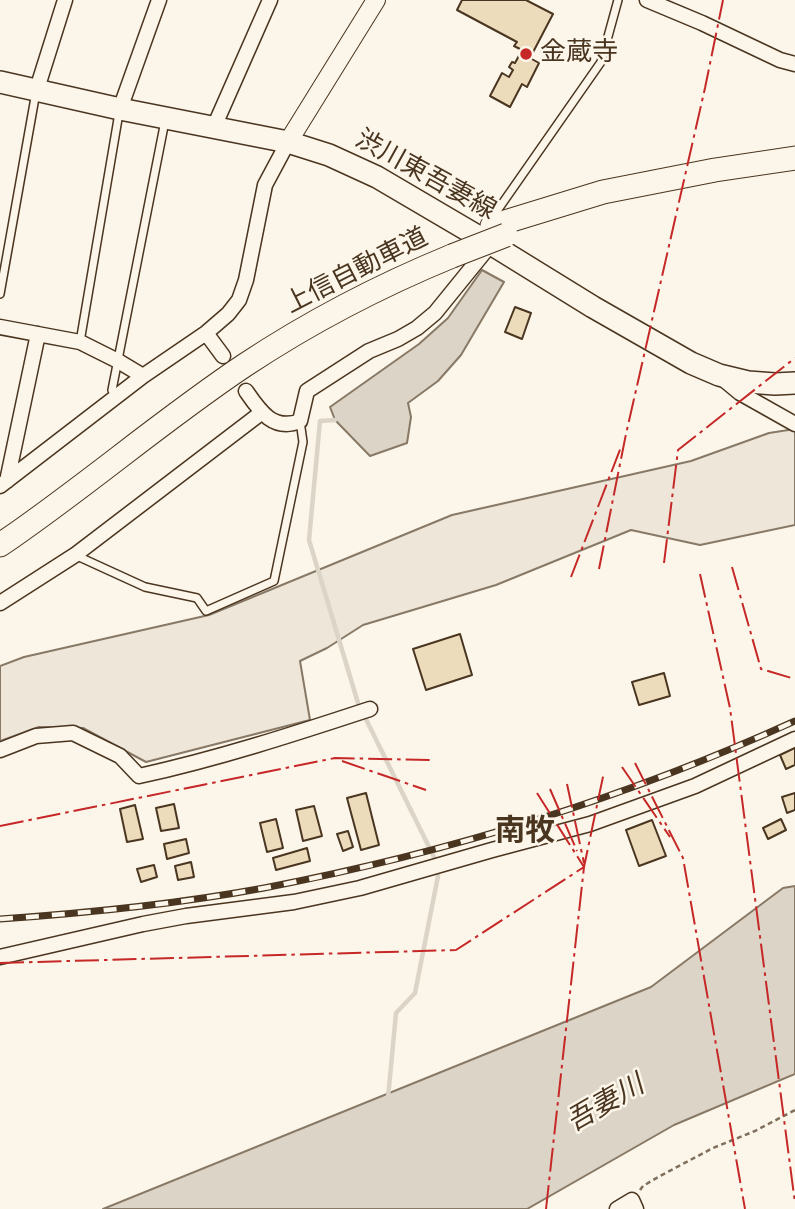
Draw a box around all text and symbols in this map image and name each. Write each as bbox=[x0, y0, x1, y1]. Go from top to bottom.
place label: 金蔵寺 bbox=[540, 38, 618, 70]
marker: 金蔵寺 bbox=[518, 46, 534, 62]
street label: 渋川東吾妻線 bbox=[349, 125, 501, 227]
street label: 上信自動車道 bbox=[280, 223, 434, 321]
district label: 南牧 bbox=[495, 815, 555, 851]
water label: 吾妻川 bbox=[561, 1069, 651, 1141]

